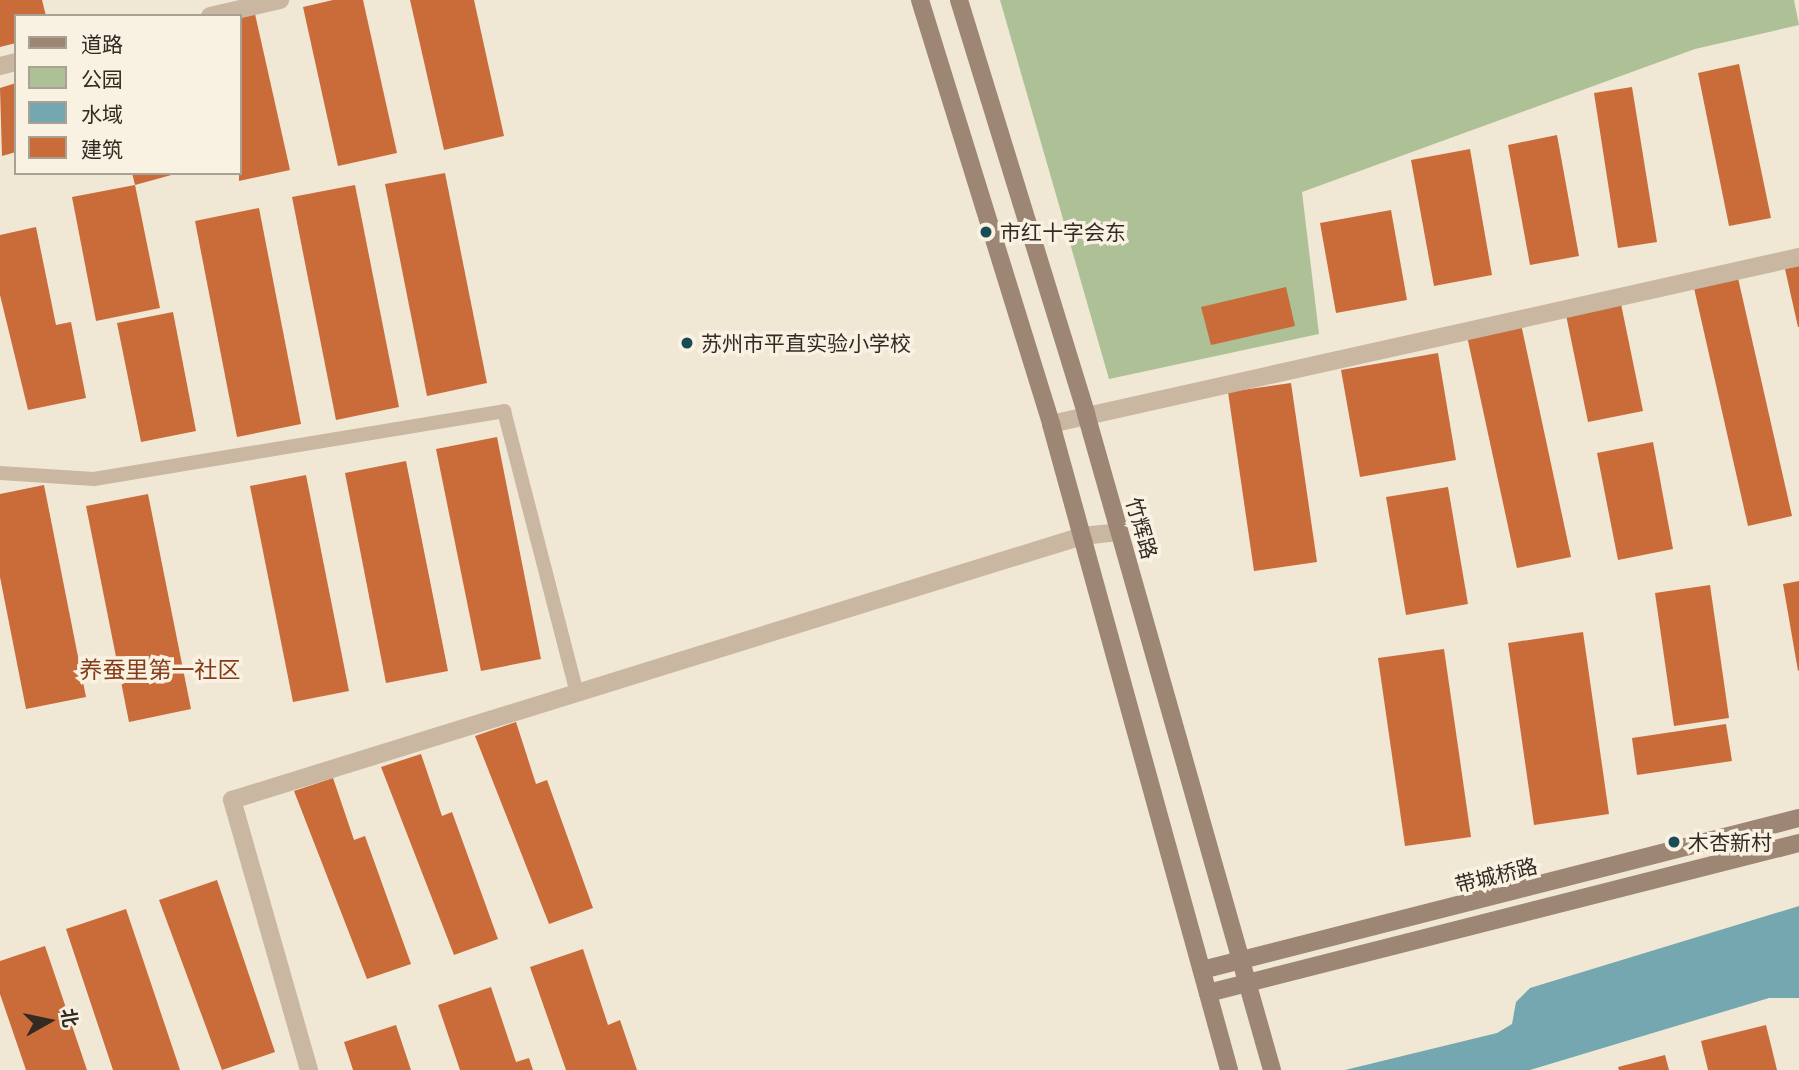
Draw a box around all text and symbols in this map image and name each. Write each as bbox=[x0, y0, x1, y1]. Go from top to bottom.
legend bbox=[14, 14, 242, 175]
text: 道路 bbox=[81, 31, 123, 56]
text: 公园 bbox=[81, 66, 123, 91]
text: 水域 bbox=[81, 101, 123, 126]
text: 建筑 bbox=[81, 136, 123, 161]
place label: 市红十字会东 bbox=[1000, 219, 1126, 245]
marker: 市红十字会东 bbox=[978, 224, 994, 240]
place label: 苏州市平直实验小学校 bbox=[701, 330, 911, 356]
marker: 苏州市平直实验小学校 bbox=[679, 335, 695, 351]
street label: 竹辉路 bbox=[1121, 494, 1163, 562]
district label: 养蚕里第一社区 bbox=[80, 655, 240, 683]
place label: 木杏新村 bbox=[1688, 829, 1772, 855]
marker: 木杏新村 bbox=[1666, 834, 1682, 850]
street label: 带城桥路 bbox=[1452, 853, 1540, 897]
north arrow bbox=[14, 986, 84, 1056]
text: 北 bbox=[57, 1006, 83, 1029]

